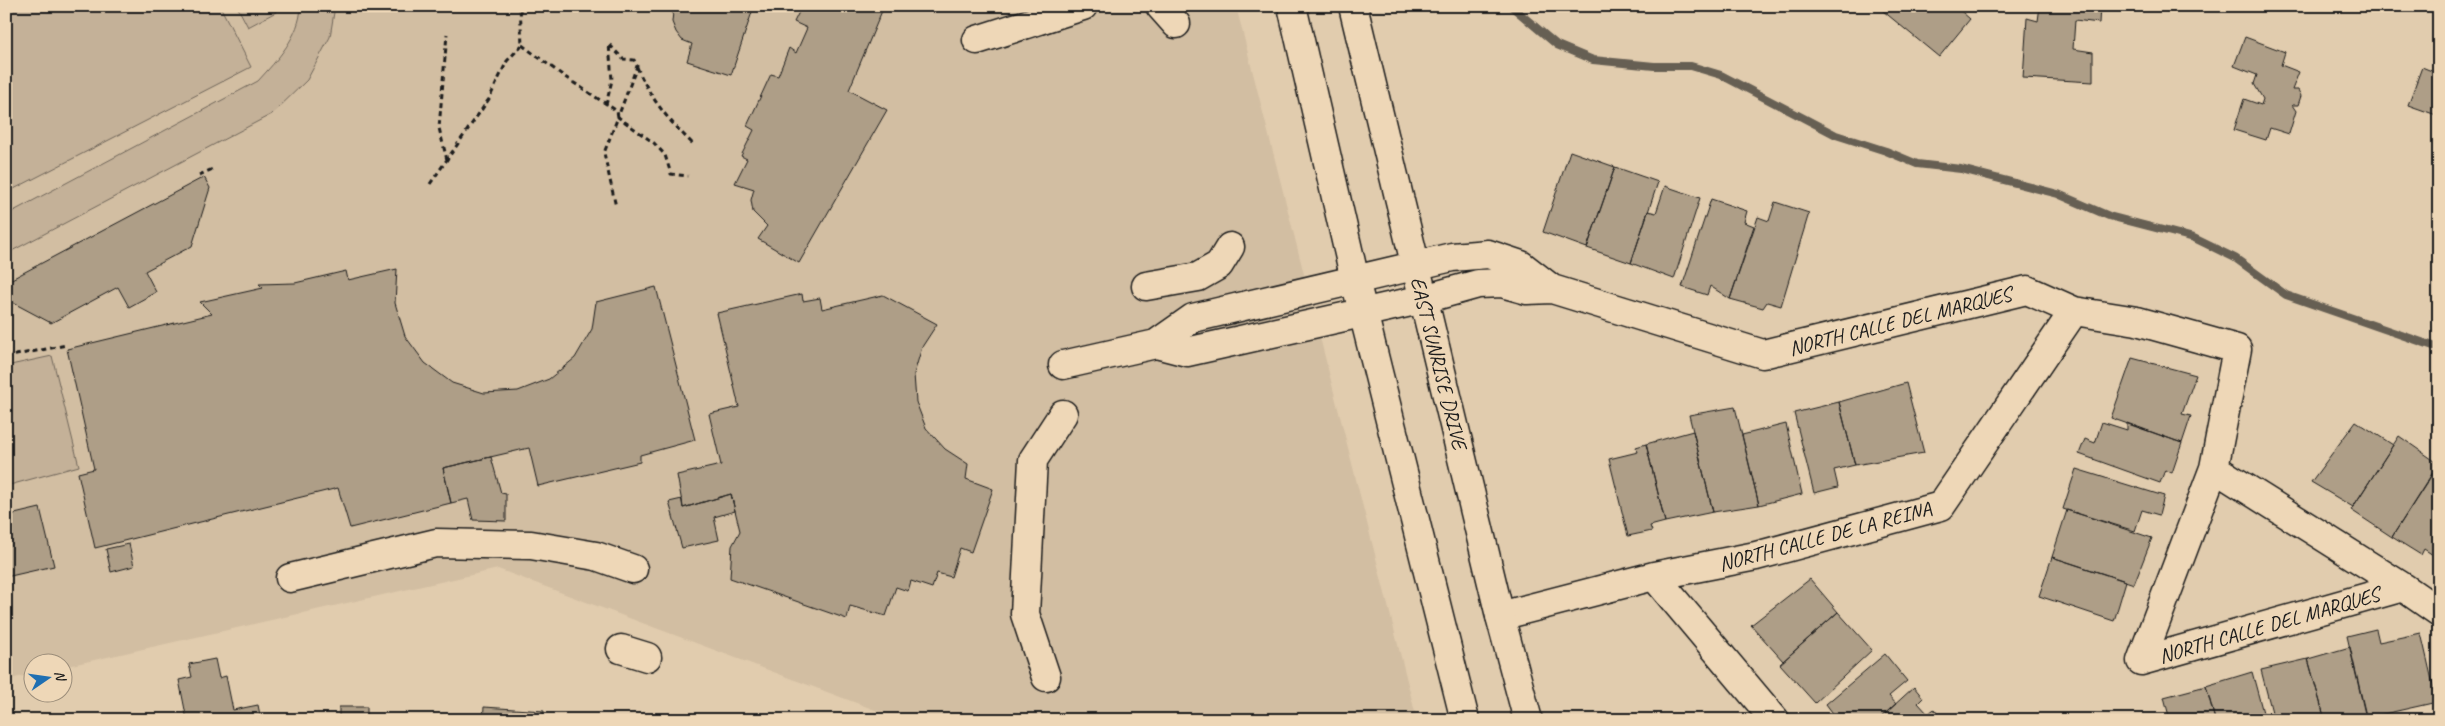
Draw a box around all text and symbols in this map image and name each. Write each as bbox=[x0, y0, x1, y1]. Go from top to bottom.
street label: EAST SUNRISE DRIVE bbox=[1405, 274, 1474, 455]
street label: NORTH CALLE DEL MARQUES bbox=[1786, 280, 2018, 361]
street label: NORTH CALLE DE LA REINA bbox=[1716, 495, 1935, 577]
street label: NORTH CALLE DEL MARQUES bbox=[2156, 580, 2386, 669]
north arrow bbox=[22, 654, 72, 704]
text: N bbox=[51, 669, 70, 684]

